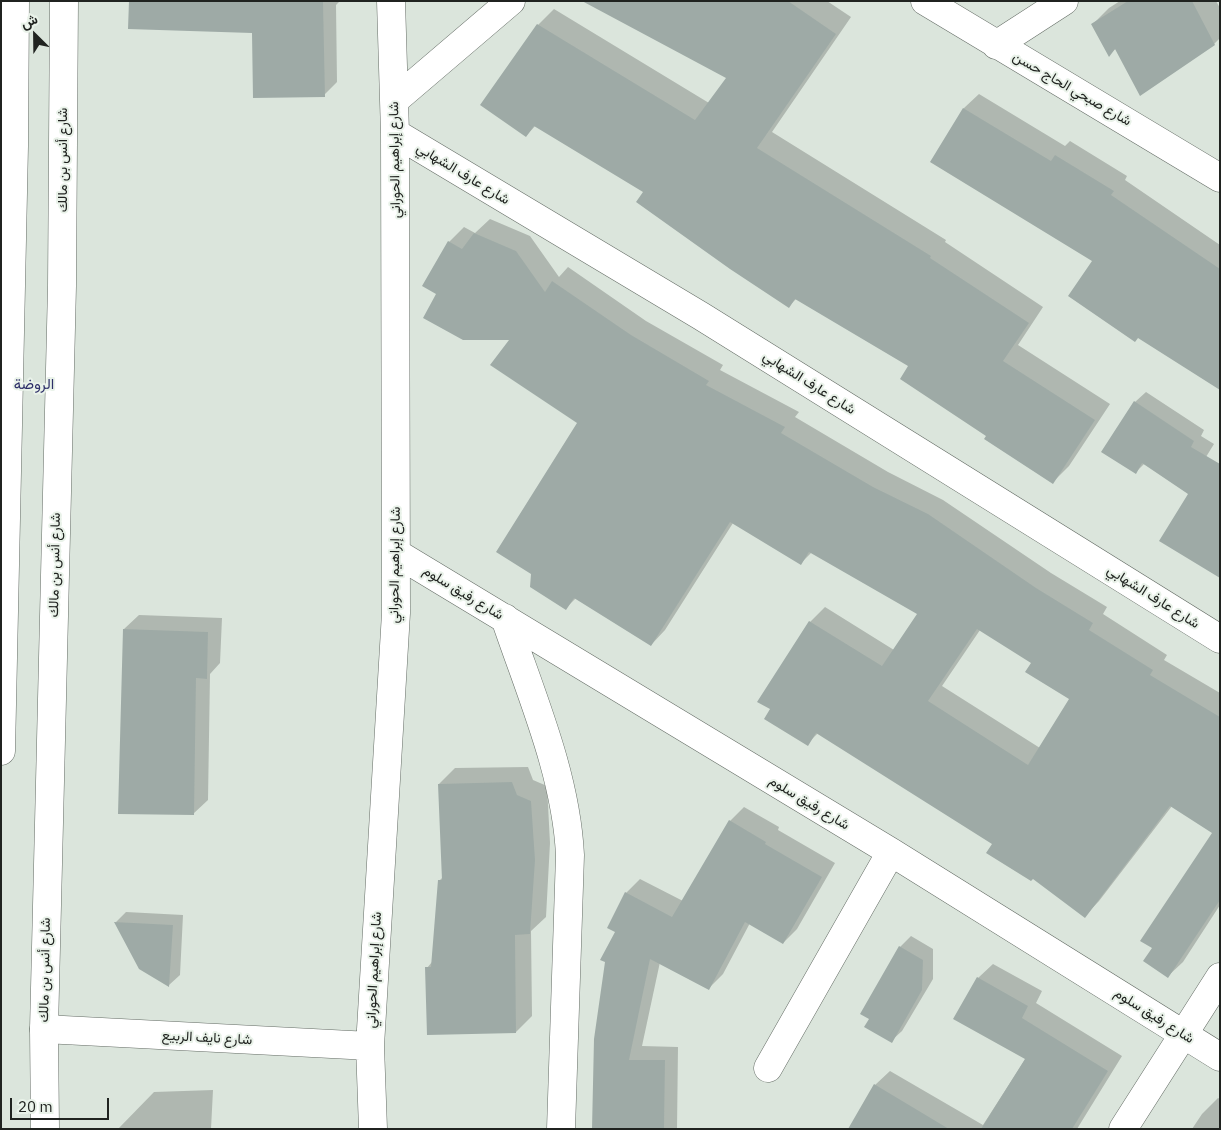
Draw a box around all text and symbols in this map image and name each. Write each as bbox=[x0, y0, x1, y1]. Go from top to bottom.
north arrow bbox=[10, 10, 60, 60]
text: ش bbox=[18, 10, 40, 33]
street label: شارع صبحي الحاج حسن bbox=[1010, 48, 1134, 130]
street label: شارع إبراهيم الحوراني bbox=[386, 101, 404, 219]
street label: شارع أنس بن مالك bbox=[55, 108, 71, 212]
street label: شارع عارف الشهابي bbox=[413, 140, 513, 208]
street label: شارع عارف الشهابي bbox=[760, 348, 858, 418]
district label: الروضة bbox=[14, 376, 54, 394]
street label: شارع إبراهيم الحوراني bbox=[386, 506, 404, 624]
street label: شارع أنس بن مالك bbox=[46, 512, 64, 618]
street label: شارع رفيق سلوم bbox=[420, 562, 506, 624]
street label: شارع عارف الشهابي bbox=[1104, 562, 1202, 632]
street label: شارع رفيق سلوم bbox=[766, 772, 852, 834]
street label: شارع إبراهيم الحوراني bbox=[363, 911, 385, 1029]
street label: شارع أنس بن مالك bbox=[36, 917, 54, 1023]
street label: شارع رفيق سلوم bbox=[1111, 985, 1197, 1047]
street label: شارع نايف الربيع bbox=[161, 1027, 253, 1049]
scale bar bbox=[12, 1088, 111, 1120]
text: 20 m bbox=[18, 1097, 53, 1116]

